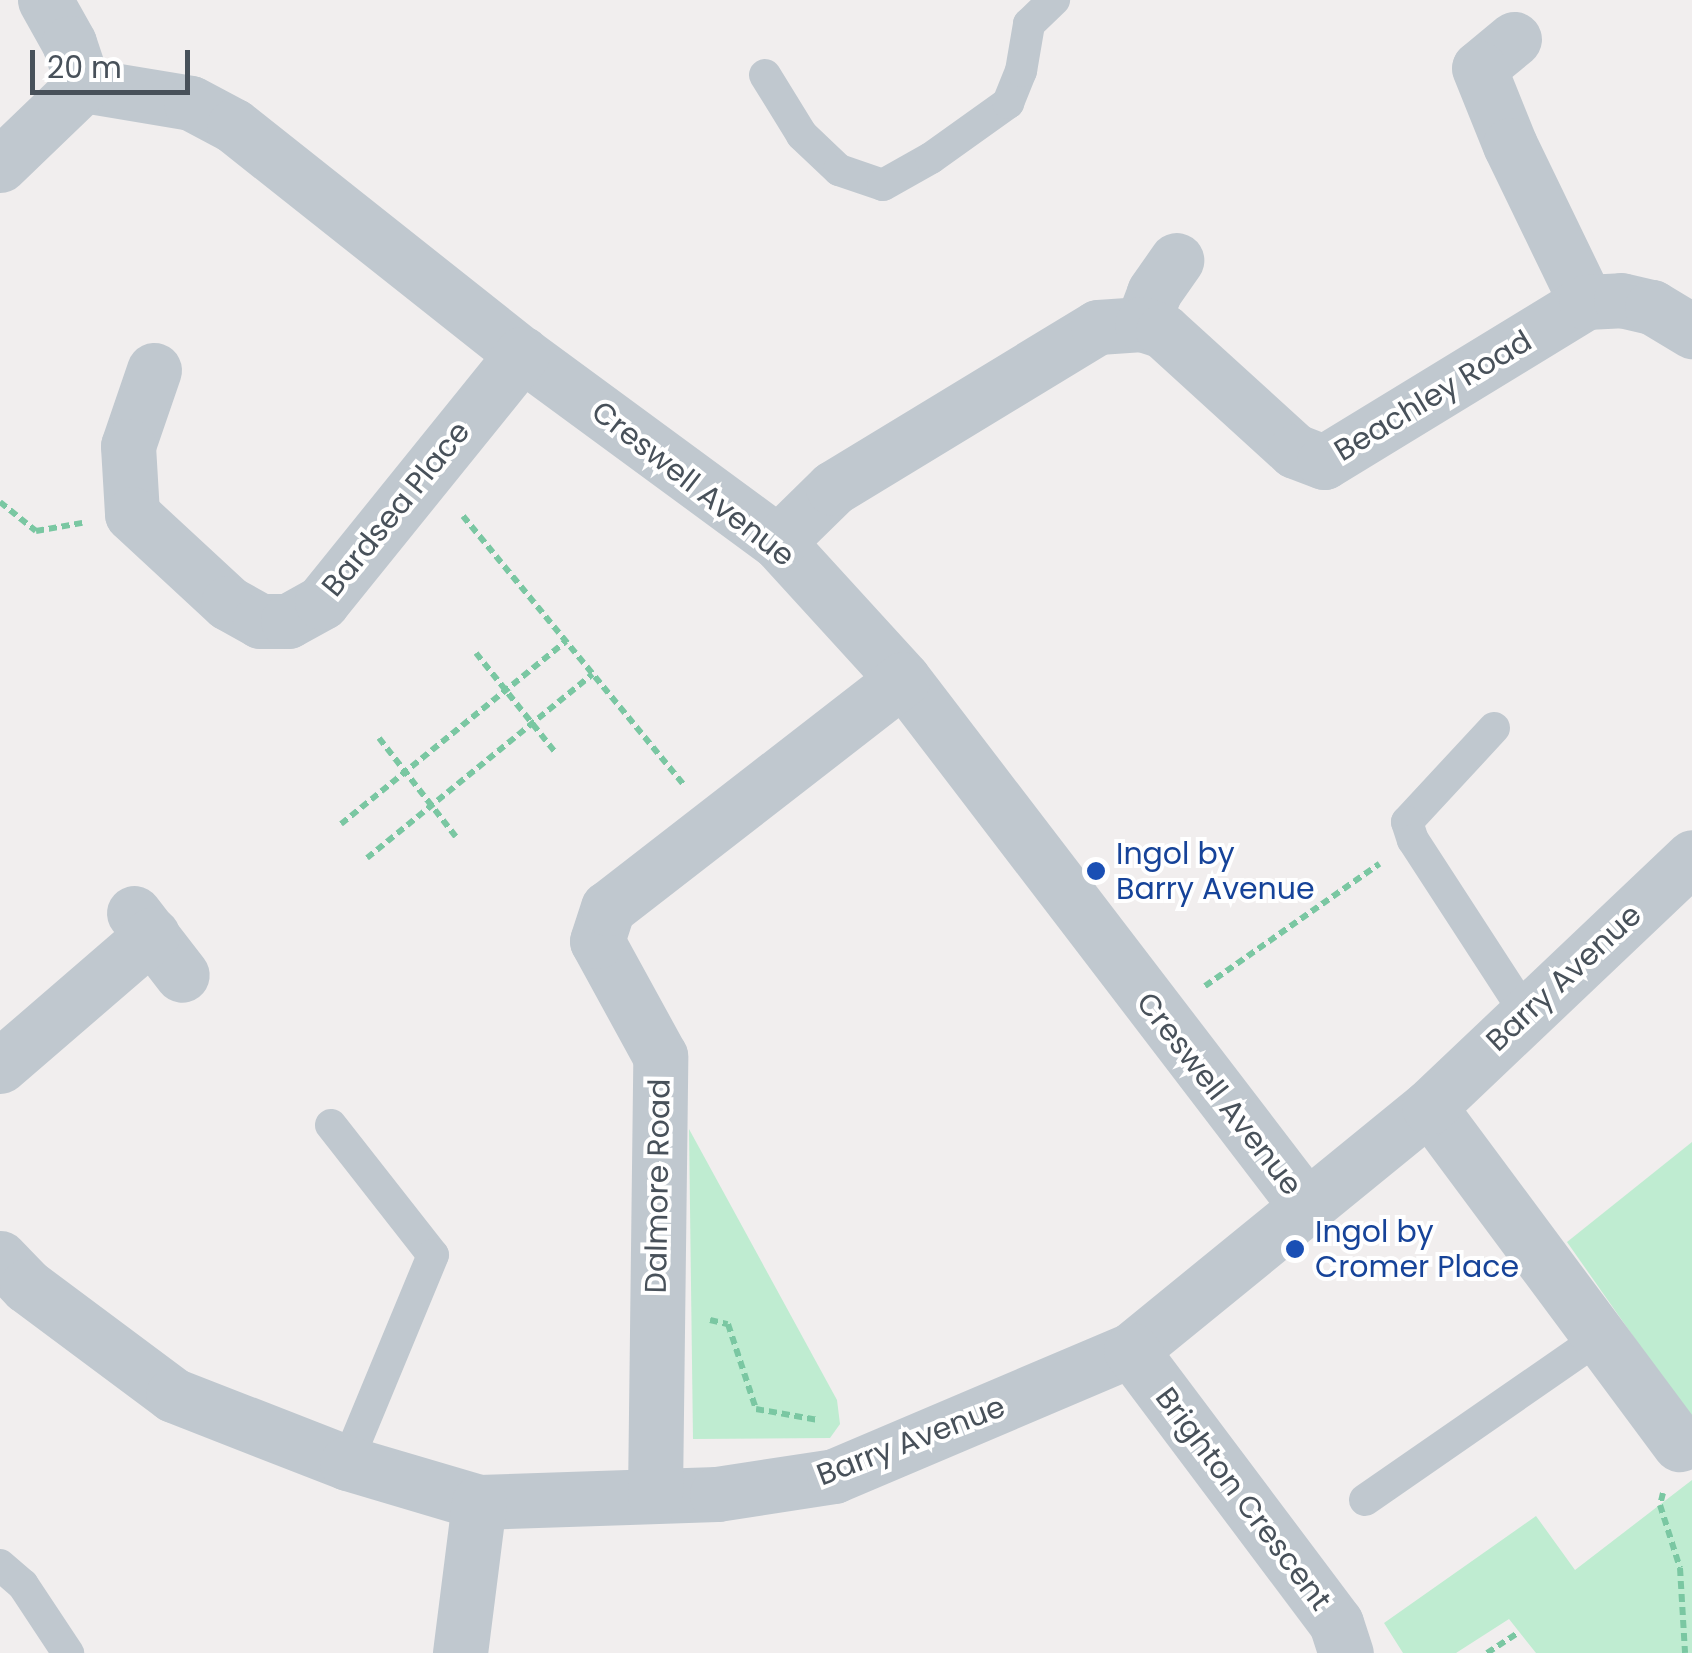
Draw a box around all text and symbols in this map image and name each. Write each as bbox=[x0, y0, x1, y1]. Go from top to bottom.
scale bar bbox=[35, 30, 195, 92]
text: 20 m bbox=[47, 46, 122, 89]
street label: Beachley Road bbox=[1328, 323, 1538, 469]
street label: Creswell Avenue bbox=[585, 394, 801, 574]
street label: Bardsea Place bbox=[315, 414, 477, 604]
place label: Ingol by Barry Avenue bbox=[1116, 836, 1315, 906]
marker: Ingol by Barry Avenue bbox=[1085, 860, 1107, 882]
street label: Barry Avenue bbox=[1479, 897, 1649, 1059]
street label: Creswell Avenue bbox=[1129, 986, 1309, 1202]
street label: Dalmore Road bbox=[638, 1078, 678, 1294]
place label: Ingol by Cromer Place bbox=[1315, 1214, 1519, 1284]
marker: Ingol by Cromer Place bbox=[1284, 1238, 1306, 1260]
street label: Brighton Crescent bbox=[1148, 1381, 1338, 1617]
street label: Barry Avenue bbox=[812, 1389, 1010, 1493]

